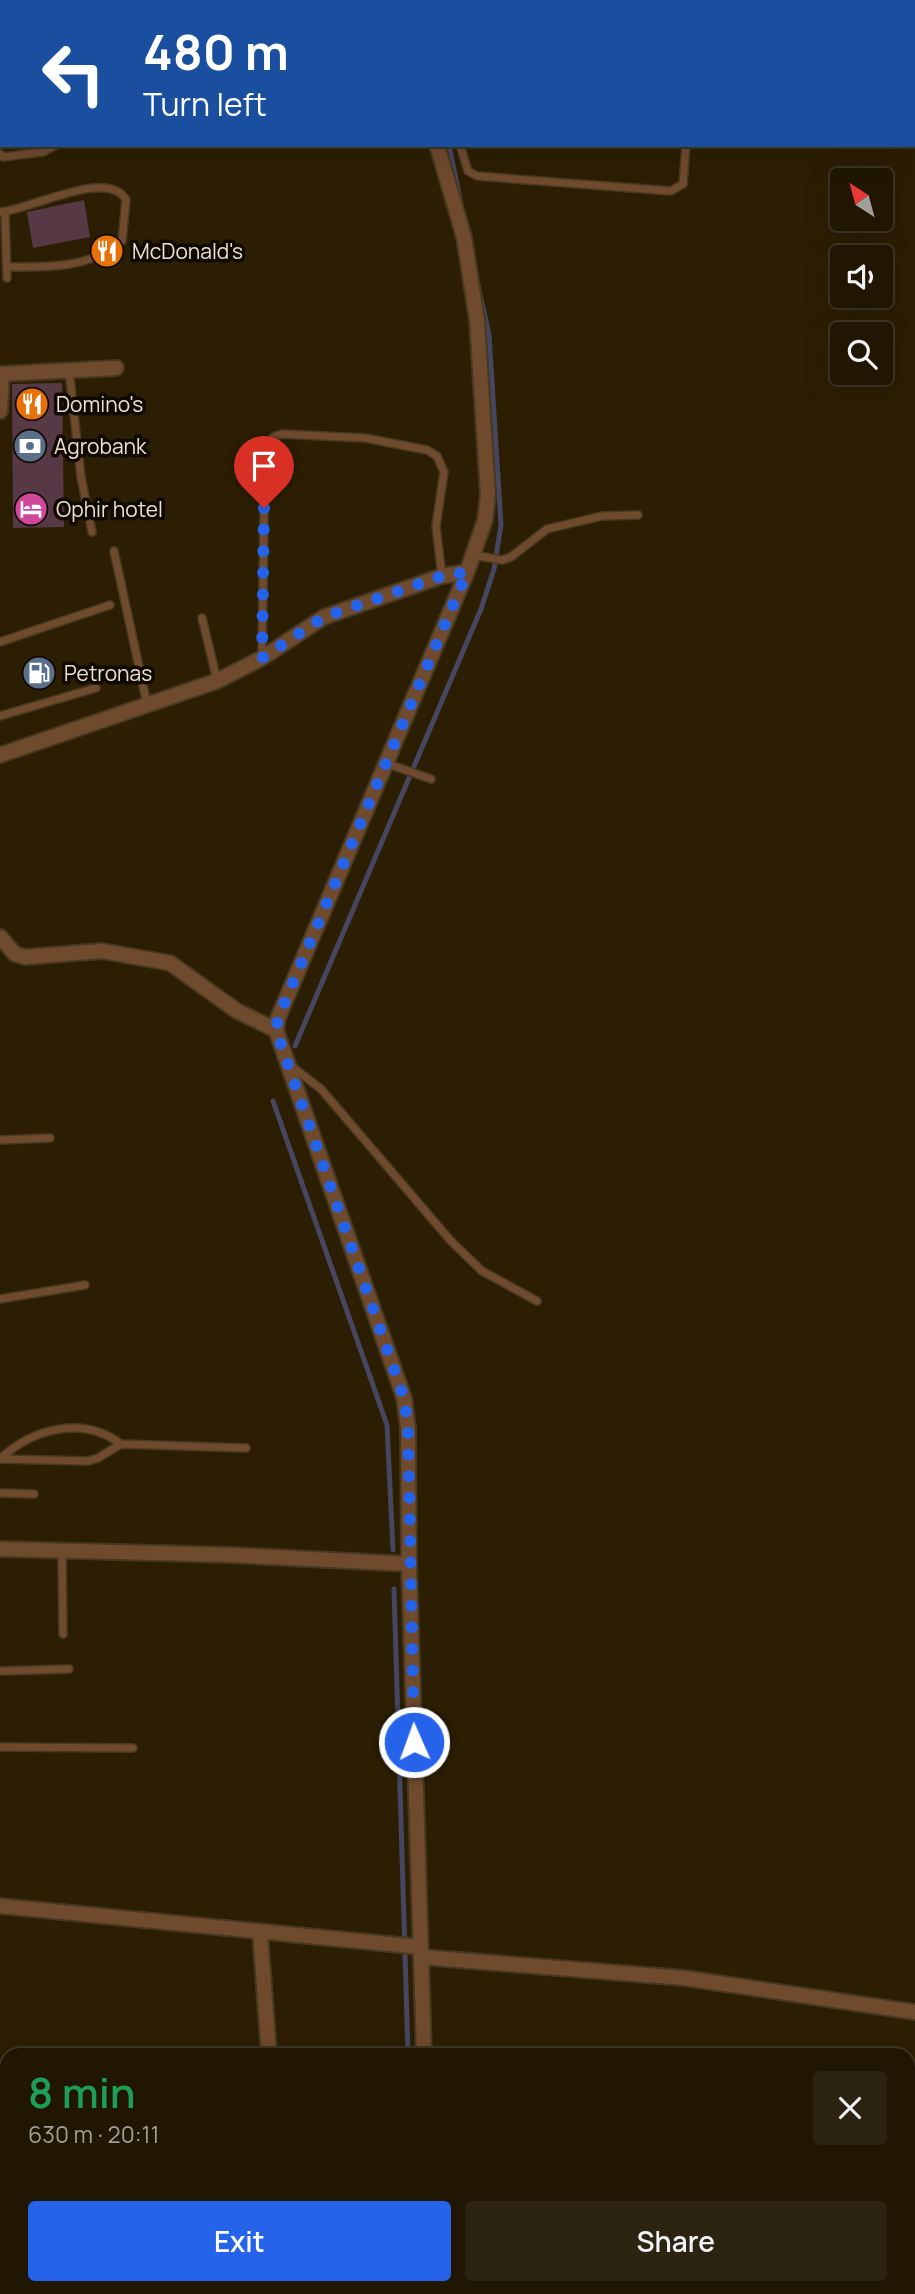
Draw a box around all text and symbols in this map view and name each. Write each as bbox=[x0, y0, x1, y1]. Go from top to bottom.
text: 480 m bbox=[143, 18, 289, 85]
icon: left bbox=[28, 28, 119, 119]
text: Turn left bbox=[143, 82, 267, 126]
north arrow bbox=[830, 168, 892, 231]
map controls bbox=[830, 168, 893, 385]
restaurant icon: McDonald's bbox=[88, 232, 126, 270]
place label: McDonald's bbox=[132, 237, 243, 265]
button: sound bbox=[830, 245, 893, 308]
button: search bbox=[830, 322, 893, 385]
restaurant icon: Domino's bbox=[13, 385, 51, 423]
place label: Domino's bbox=[56, 390, 143, 418]
bank icon: Agrobank bbox=[11, 427, 49, 465]
place label: Agrobank bbox=[54, 432, 147, 460]
pin bbox=[234, 436, 294, 508]
icon: arrive bbox=[245, 447, 283, 485]
hotel icon: Ophir hotel bbox=[12, 490, 50, 528]
place label: Ophir hotel bbox=[56, 495, 163, 523]
fuel station icon: Petronas bbox=[20, 654, 58, 692]
place label: Petronas bbox=[64, 659, 152, 687]
position arrow bbox=[377, 1705, 451, 1779]
text: 8 min bbox=[28, 2063, 136, 2121]
button: close bbox=[813, 2071, 887, 2145]
text: 630 m · 20:11 bbox=[28, 2118, 160, 2150]
button: Exit bbox=[28, 2201, 451, 2281]
button: Share bbox=[465, 2201, 887, 2281]

